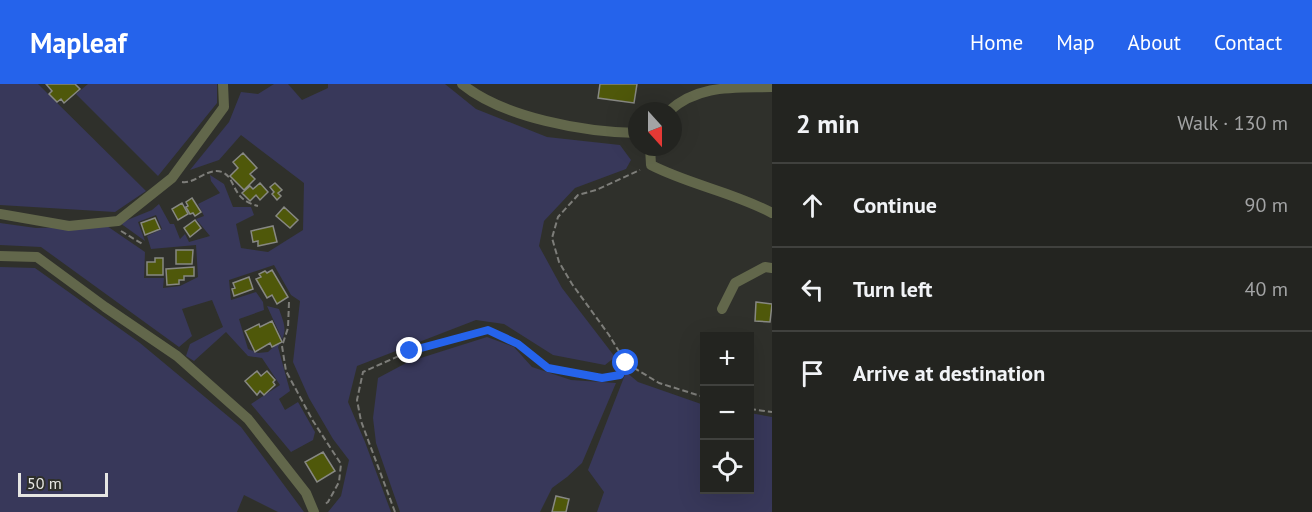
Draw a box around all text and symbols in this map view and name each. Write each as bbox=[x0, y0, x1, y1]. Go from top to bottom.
text: Mapleaf bbox=[30, 24, 127, 61]
text: Home bbox=[970, 29, 1023, 56]
text: Map bbox=[1056, 29, 1095, 56]
text: About bbox=[1128, 29, 1181, 56]
text: Contact bbox=[1214, 29, 1282, 56]
north arrow bbox=[628, 102, 682, 156]
text: 2 min bbox=[796, 107, 859, 140]
text: Walk · 130 m bbox=[1177, 110, 1288, 136]
icon: ahead bbox=[796, 189, 829, 222]
text: Continue bbox=[853, 191, 937, 219]
text: 90 m bbox=[1245, 192, 1288, 218]
icon: left bbox=[796, 273, 829, 306]
text: Turn left bbox=[853, 275, 933, 303]
text: 40 m bbox=[1245, 276, 1288, 302]
map controls bbox=[700, 332, 754, 494]
button: + bbox=[700, 332, 754, 386]
route end bbox=[396, 337, 422, 363]
route start bbox=[612, 349, 638, 375]
icon: arrive bbox=[796, 357, 829, 390]
text: Arrive at destination bbox=[853, 359, 1045, 387]
button: − bbox=[700, 386, 754, 440]
button: locate bbox=[700, 440, 754, 494]
scale bar bbox=[18, 470, 108, 498]
text: 50 m bbox=[27, 473, 62, 493]

